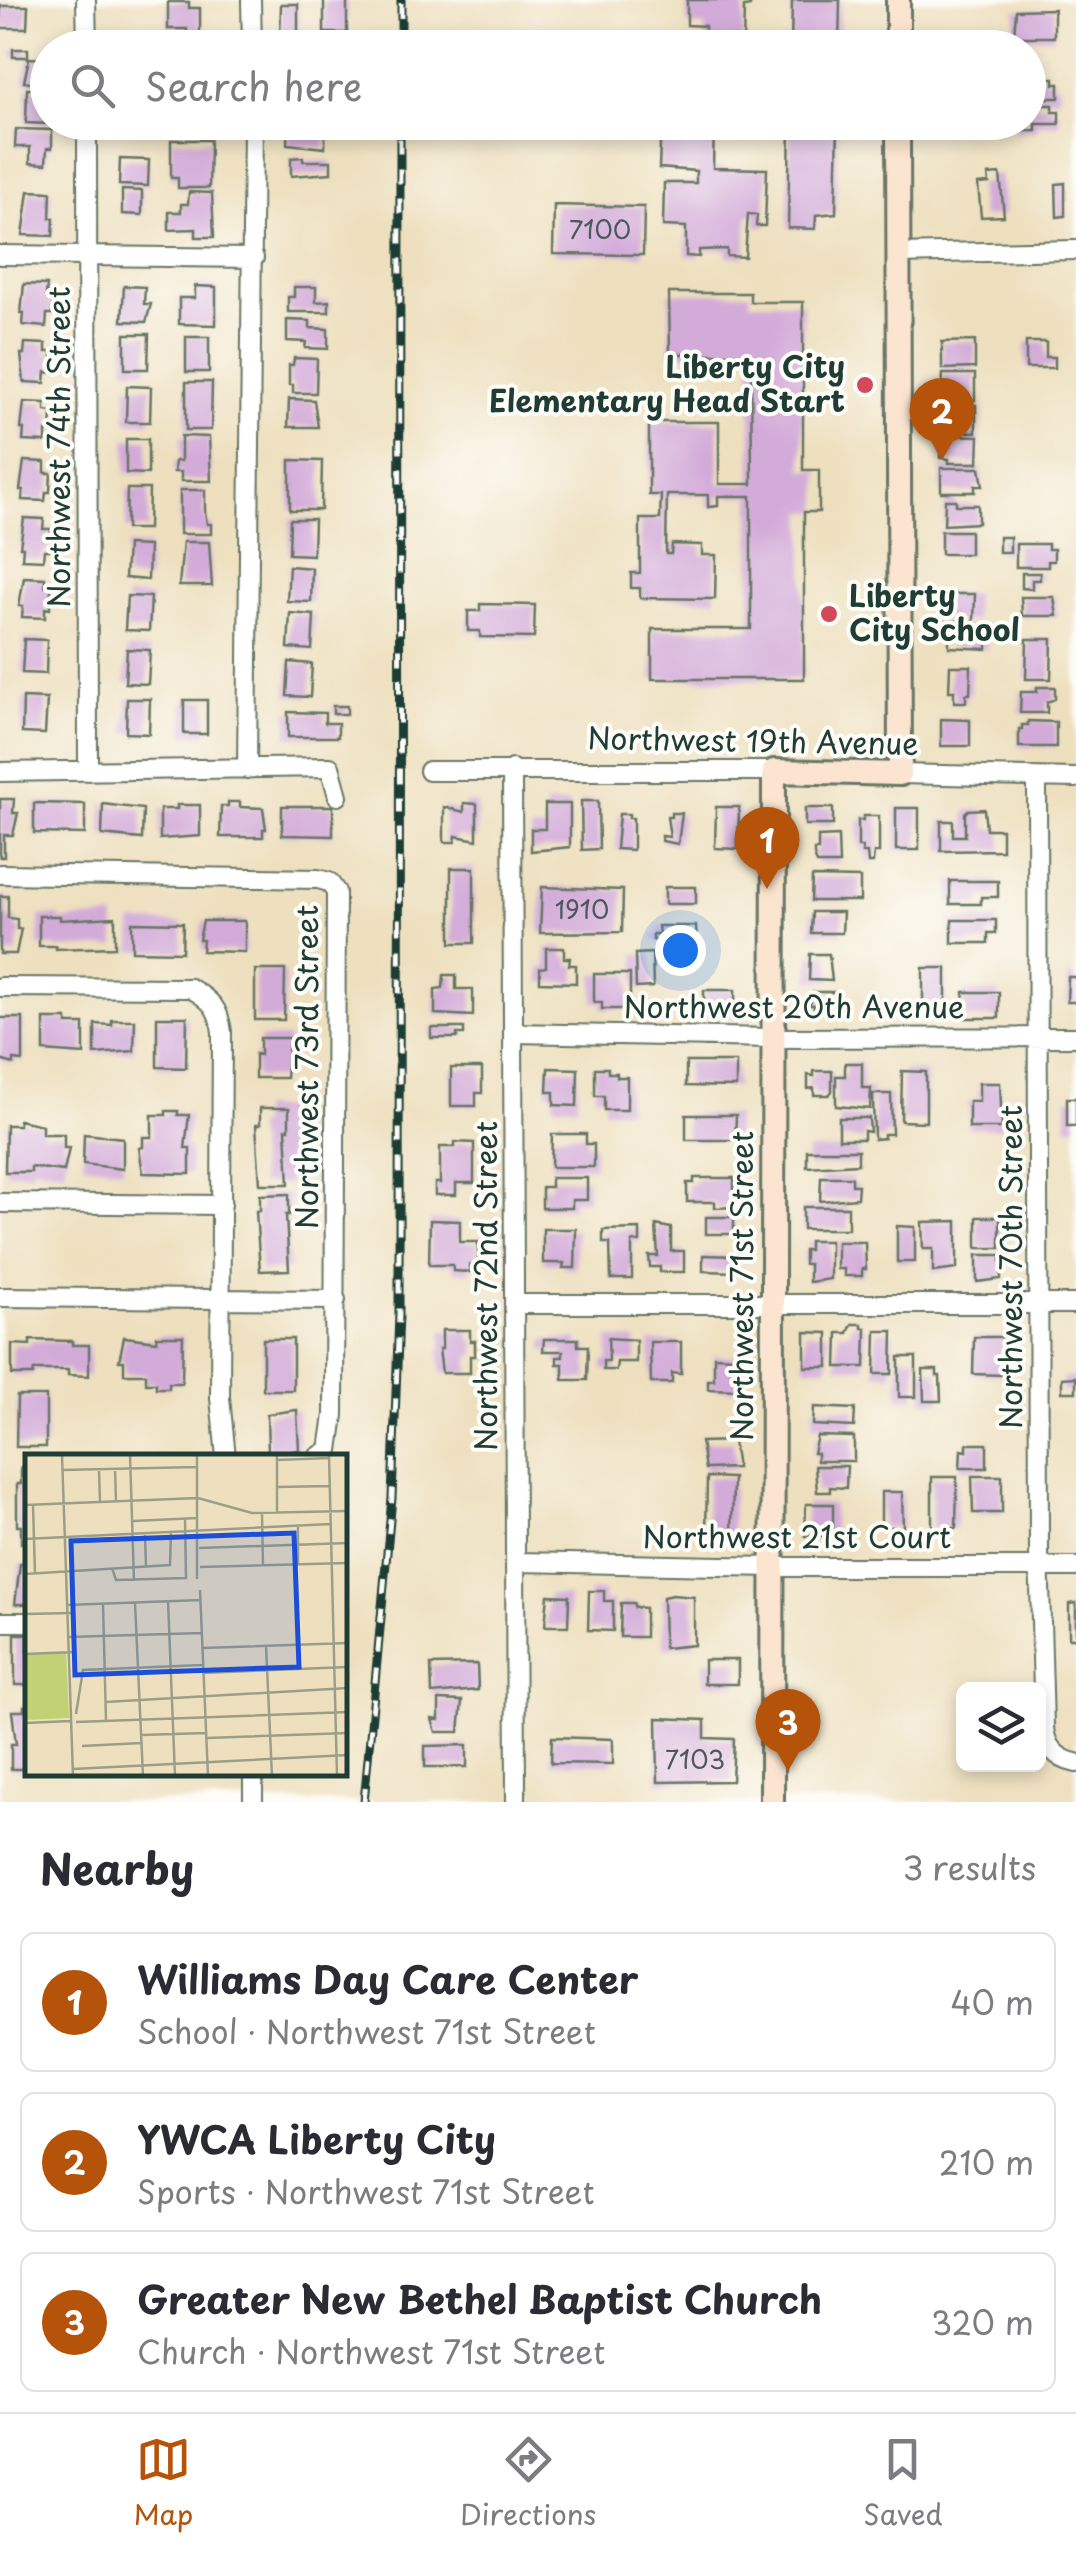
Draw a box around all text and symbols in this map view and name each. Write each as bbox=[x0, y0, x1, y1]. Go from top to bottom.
search box bbox=[30, 30, 1046, 140]
text: Search here bbox=[145, 57, 362, 114]
icon: search bbox=[65, 58, 120, 113]
house number: 7100 bbox=[569, 210, 631, 248]
street label: Northwest 74th Street bbox=[35, 286, 80, 608]
place label: Liberty City Elementary Head Start bbox=[489, 343, 845, 422]
marker: Liberty City Elementary Head Start bbox=[854, 374, 876, 396]
pin: 2 bbox=[910, 378, 974, 460]
place label: Liberty City School bbox=[849, 572, 1020, 651]
marker: Liberty City School bbox=[818, 603, 840, 625]
street label: Northwest 19th Avenue bbox=[587, 714, 919, 765]
pin: 1 bbox=[734, 806, 800, 889]
house number: 1910 bbox=[555, 890, 609, 928]
street label: Northwest 73rd Street bbox=[283, 905, 328, 1229]
your location bbox=[655, 925, 706, 976]
street label: Northwest 20th Avenue bbox=[624, 983, 964, 1028]
street label: Northwest 70th Street bbox=[987, 1105, 1032, 1429]
street label: Northwest 72nd Street bbox=[462, 1121, 507, 1451]
street label: Northwest 71st Street bbox=[718, 1131, 763, 1441]
inset map bbox=[25, 1454, 348, 1777]
street label: Northwest 21st Court bbox=[643, 1513, 951, 1558]
map controls bbox=[956, 1682, 1046, 1772]
button: layers bbox=[956, 1682, 1046, 1772]
pin: 3 bbox=[756, 1688, 820, 1771]
house number: 7103 bbox=[665, 1740, 725, 1778]
text: Nearby bbox=[40, 1836, 194, 1899]
text: 3 results bbox=[902, 1843, 1036, 1891]
text: Williams Day Care Center bbox=[137, 1950, 638, 2007]
text: 1 bbox=[67, 1978, 82, 2026]
text: 40 m bbox=[950, 1978, 1034, 2026]
text: School · Northwest 71st Street bbox=[137, 2007, 596, 2055]
text: YWCA Liberty City bbox=[137, 2110, 496, 2167]
text: 2 bbox=[63, 2138, 86, 2186]
text: 210 m bbox=[939, 2138, 1034, 2186]
text: Sports · Northwest 71st Street bbox=[137, 2167, 594, 2215]
text: Greater New Bethel Baptist Church bbox=[137, 2270, 822, 2327]
text: 3 bbox=[64, 2298, 85, 2346]
text: 320 m bbox=[931, 2298, 1034, 2346]
text: Church · Northwest 71st Street bbox=[137, 2327, 605, 2375]
tab: Map bbox=[133, 2432, 193, 2535]
tab: Directions bbox=[460, 2432, 596, 2535]
tab: Saved bbox=[863, 2432, 943, 2535]

